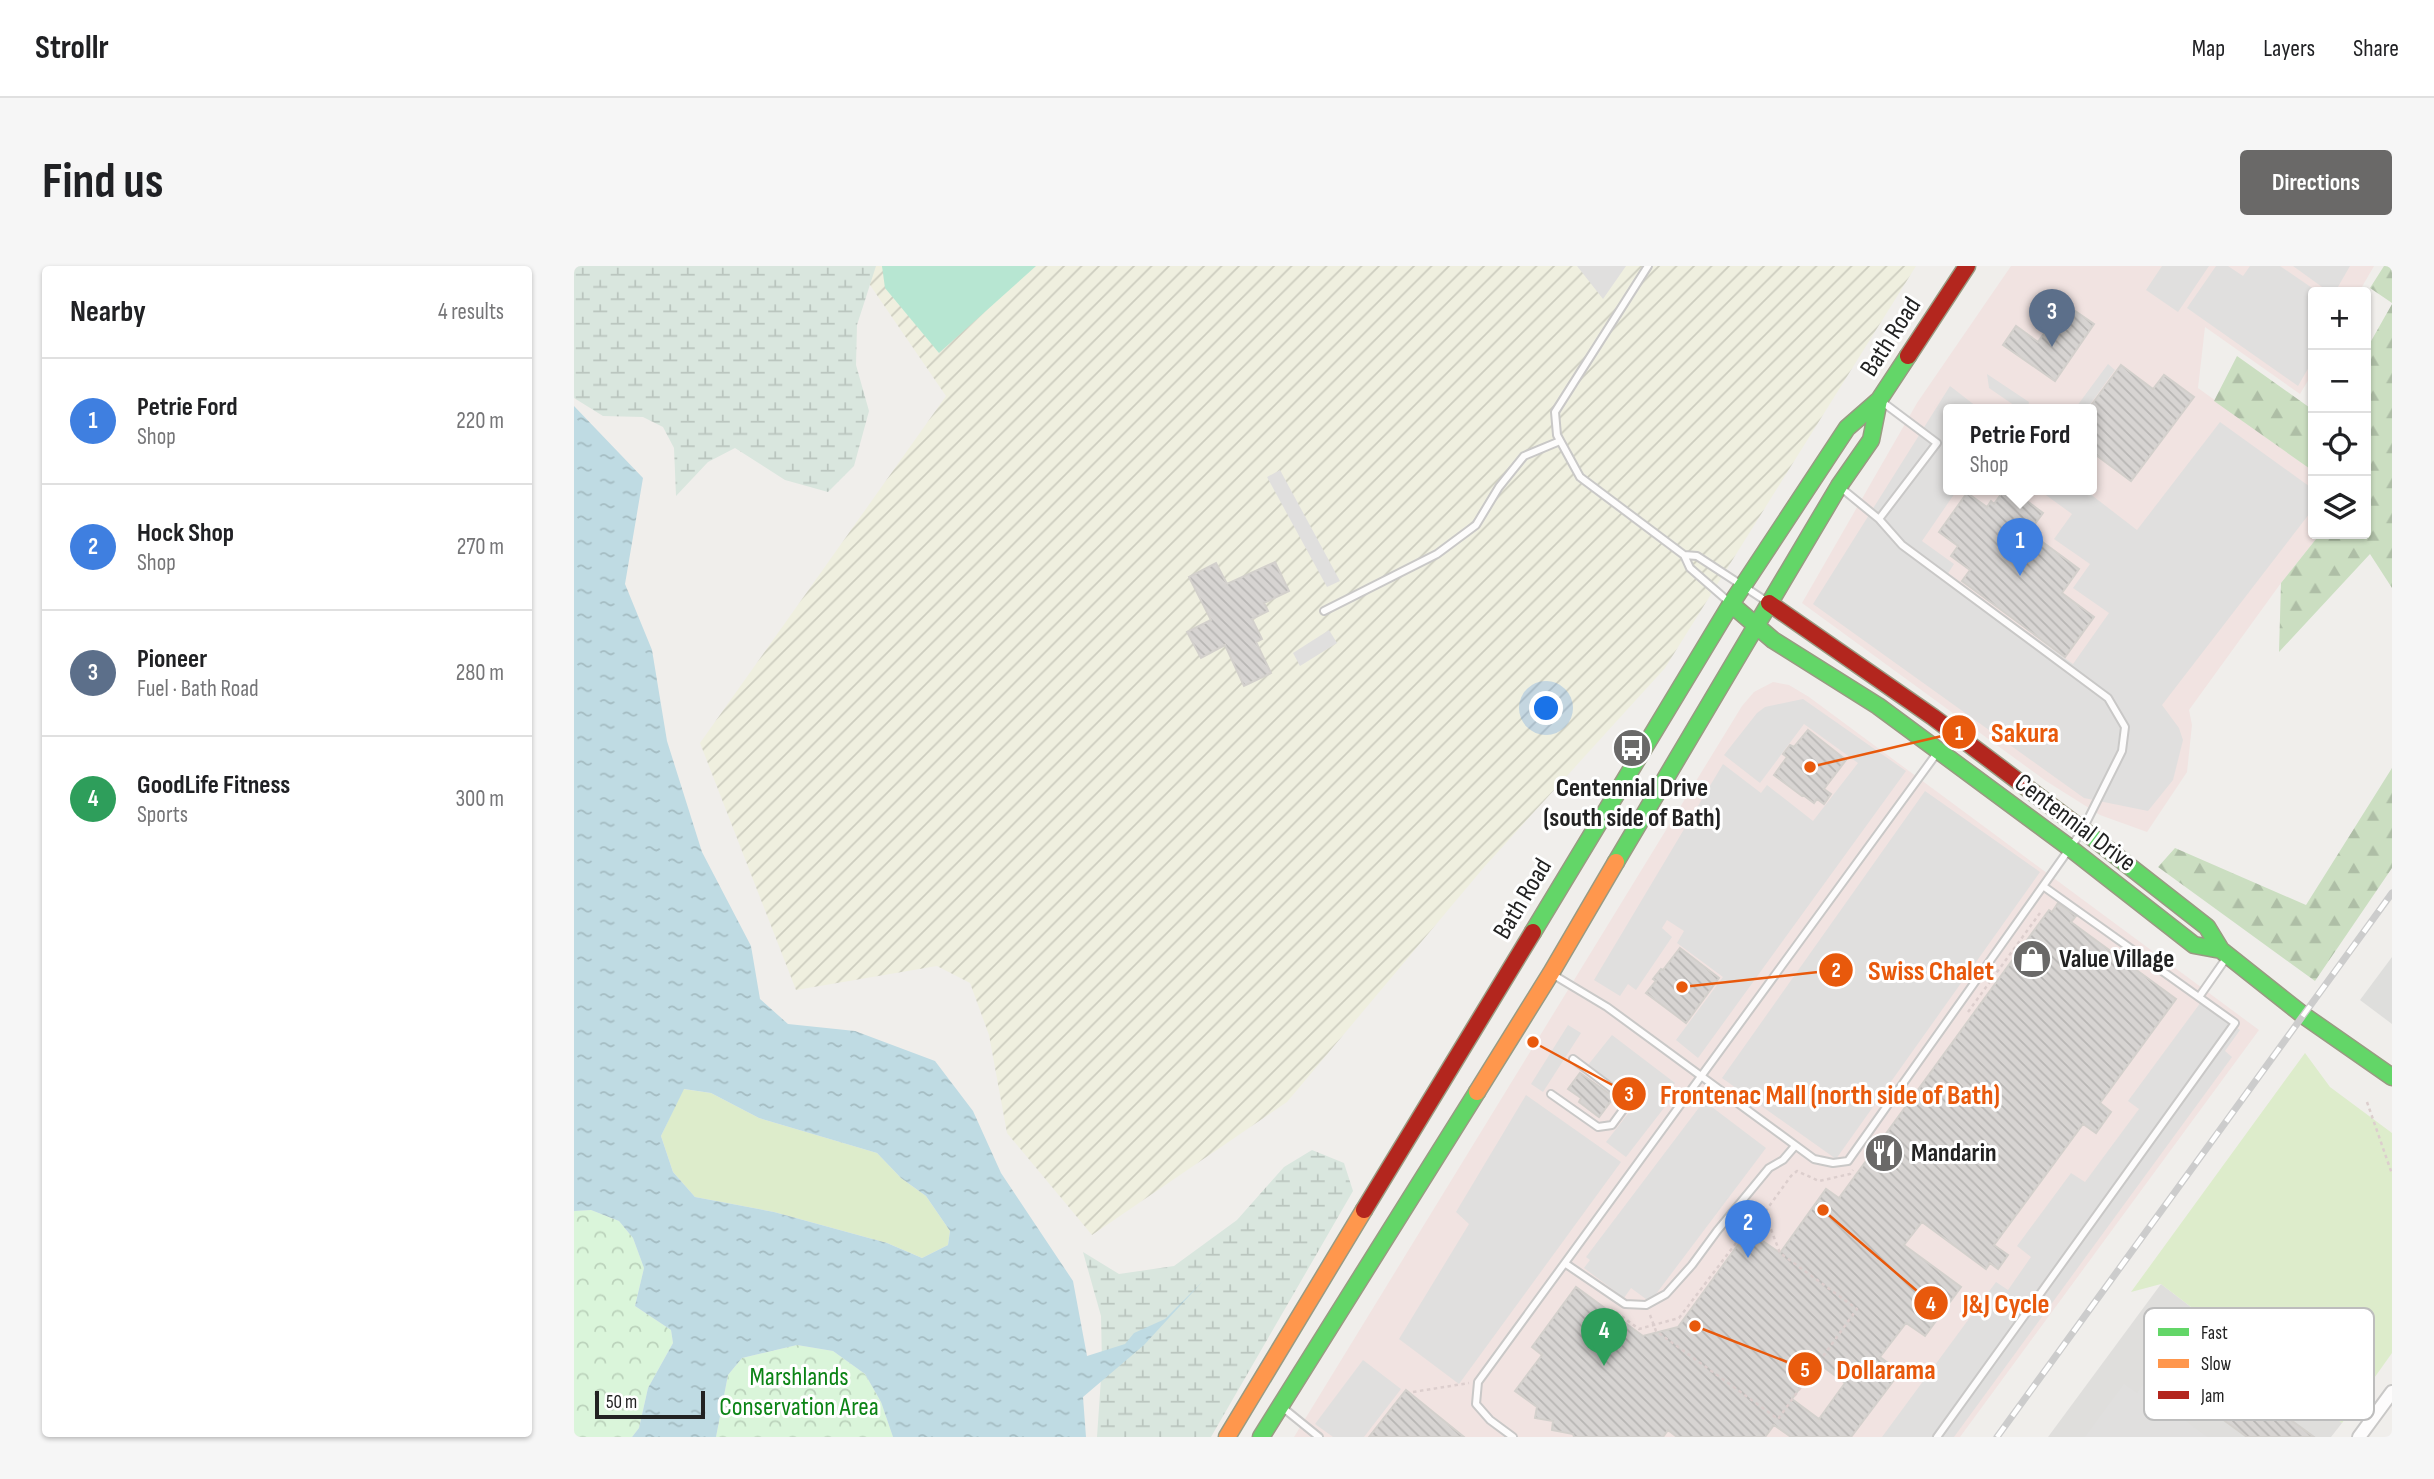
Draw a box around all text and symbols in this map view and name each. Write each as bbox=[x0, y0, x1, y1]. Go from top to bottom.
text: Strollr bbox=[35, 28, 109, 68]
text: Map bbox=[2192, 34, 2225, 63]
text: Layers bbox=[2263, 34, 2315, 63]
text: Share bbox=[2353, 34, 2399, 63]
button: Directions bbox=[2240, 150, 2392, 215]
text: Find us bbox=[42, 153, 164, 212]
map controls bbox=[2308, 287, 2371, 539]
button: + bbox=[2308, 287, 2371, 350]
pin: 3 bbox=[2029, 289, 2075, 347]
street label: Bath Road bbox=[1854, 292, 1928, 382]
text: Nearby bbox=[70, 294, 146, 330]
text: 4 results bbox=[438, 298, 504, 326]
button: − bbox=[2308, 350, 2371, 413]
text: Petrie Ford bbox=[137, 392, 238, 423]
popup bbox=[1943, 404, 2097, 495]
text: 1 bbox=[88, 407, 98, 435]
text: 220 m bbox=[456, 407, 504, 435]
button: locate bbox=[2308, 413, 2371, 476]
text: Petrie Ford bbox=[1970, 420, 2070, 451]
text: Shop bbox=[137, 423, 176, 451]
text: Shop bbox=[1970, 451, 2008, 479]
button: layers bbox=[2308, 476, 2371, 539]
text: Hock Shop bbox=[137, 518, 234, 549]
pin: 1 bbox=[1997, 518, 2043, 576]
text: 2 bbox=[88, 533, 98, 561]
text: 270 m bbox=[457, 533, 504, 561]
text: Shop bbox=[137, 549, 176, 577]
text: Pioneer bbox=[137, 644, 207, 675]
text: 3 bbox=[88, 659, 98, 687]
text: 280 m bbox=[456, 659, 504, 687]
text: Fuel · Bath Road bbox=[137, 675, 259, 703]
your location bbox=[1529, 691, 1563, 725]
callout: Sakura bbox=[1942, 708, 2073, 757]
text: Sakura bbox=[1991, 717, 2059, 750]
text: 1 bbox=[1955, 721, 1963, 746]
bus stop icon: Centennial Drive (south side of Bath) bbox=[1611, 727, 1653, 769]
street label: Centennial Drive bbox=[2008, 767, 2142, 879]
text: GoodLife Fitness bbox=[137, 770, 290, 801]
place label: Centennial Drive (south side of Bath) bbox=[1543, 773, 1721, 834]
text: 4 bbox=[88, 785, 98, 813]
text: 300 m bbox=[455, 785, 504, 813]
text: Sports bbox=[137, 801, 188, 829]
street label: Bath Road bbox=[1487, 853, 1559, 945]
shop icon: Value Village bbox=[2011, 938, 2053, 980]
place label: Value Village bbox=[2059, 944, 2174, 975]
callout: Swiss Chalet bbox=[1819, 946, 2008, 995]
text: Swiss Chalet bbox=[1868, 955, 1994, 988]
text: 2 bbox=[1831, 958, 1841, 983]
callout: Frontenac Mall (north side of Bath) bbox=[1611, 1069, 2014, 1118]
text: Frontenac Mall (north side of Bath) bbox=[1660, 1079, 2000, 1112]
text: 3 bbox=[1624, 1082, 1634, 1107]
restaurant icon: Mandarin bbox=[1863, 1132, 1905, 1174]
place label: Mandarin bbox=[1911, 1138, 1997, 1169]
pin: 2 bbox=[1725, 1200, 1771, 1258]
callout: J&J Cycle bbox=[1914, 1279, 2064, 1328]
text: J&J Cycle bbox=[1961, 1288, 2050, 1321]
text: 4 bbox=[1926, 1292, 1936, 1317]
pin: 4 bbox=[1581, 1308, 1627, 1366]
legend bbox=[2144, 1308, 2374, 1420]
text: Fast bbox=[2201, 1322, 2228, 1345]
callout: Dollarama bbox=[1787, 1345, 1949, 1394]
text: Slow bbox=[2201, 1353, 2231, 1376]
text: Dollarama bbox=[1836, 1354, 1936, 1387]
text: 5 bbox=[1800, 1358, 1810, 1383]
park label: Marshlands Conservation Area bbox=[719, 1362, 879, 1423]
text: Jam bbox=[2200, 1385, 2224, 1408]
scale bar bbox=[595, 1388, 705, 1420]
text: 50 m bbox=[606, 1391, 637, 1414]

